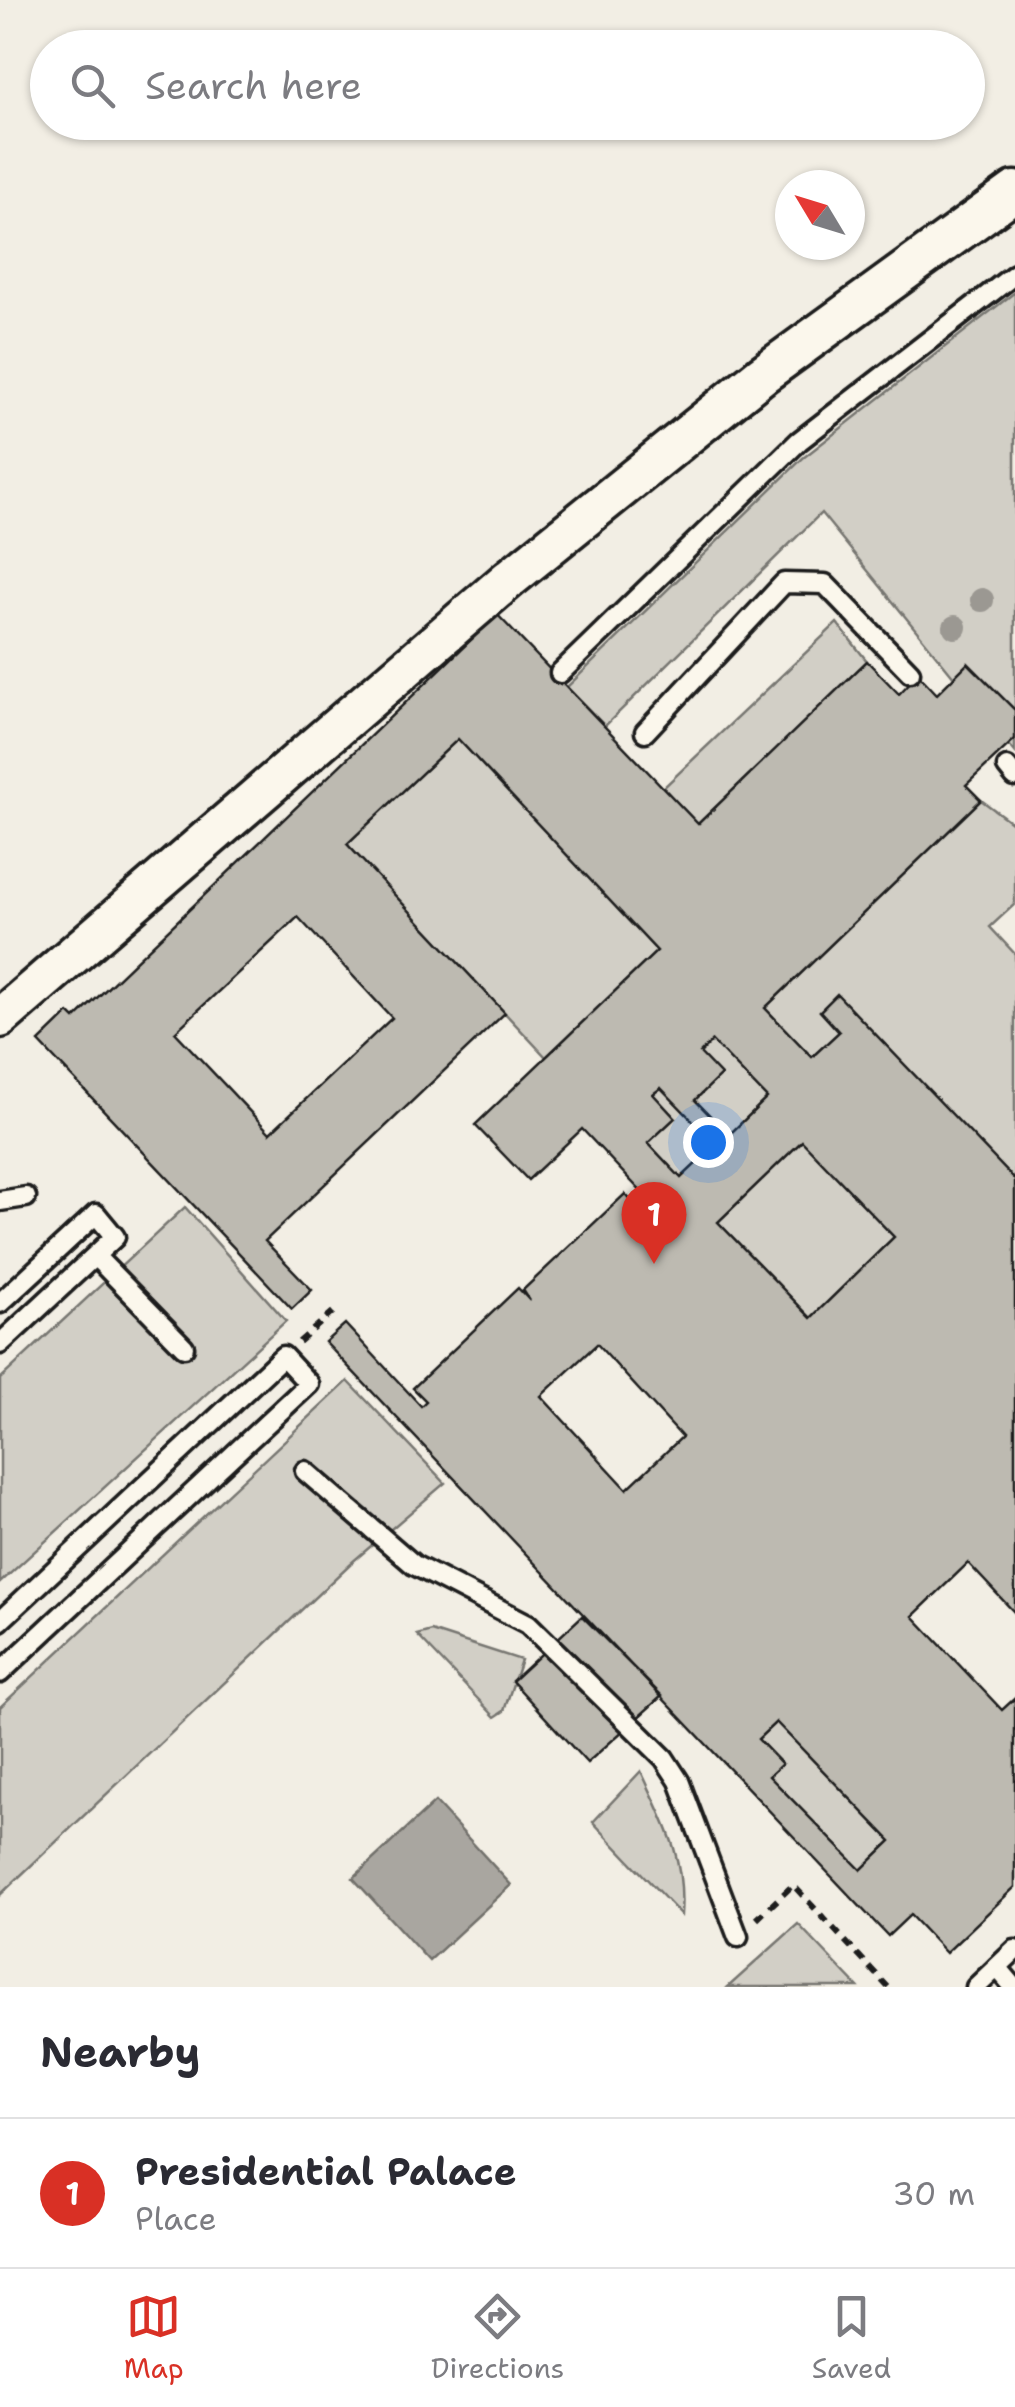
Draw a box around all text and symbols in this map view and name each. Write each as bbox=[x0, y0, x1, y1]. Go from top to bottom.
search box bbox=[30, 30, 985, 140]
icon: search bbox=[65, 58, 120, 113]
text: Search here bbox=[145, 60, 362, 111]
north arrow bbox=[775, 170, 865, 260]
your location bbox=[683, 1117, 734, 1168]
pin: 1 bbox=[622, 1182, 686, 1264]
text: Nearby bbox=[40, 2024, 200, 2080]
text: Presidential Palace bbox=[135, 2146, 517, 2197]
text: 1 bbox=[65, 2172, 80, 2215]
text: 30 m bbox=[892, 2172, 975, 2215]
text: Place bbox=[135, 2197, 217, 2240]
tab: Map bbox=[124, 2289, 184, 2387]
tab: Directions bbox=[431, 2289, 564, 2387]
tab: Saved bbox=[812, 2289, 891, 2387]

